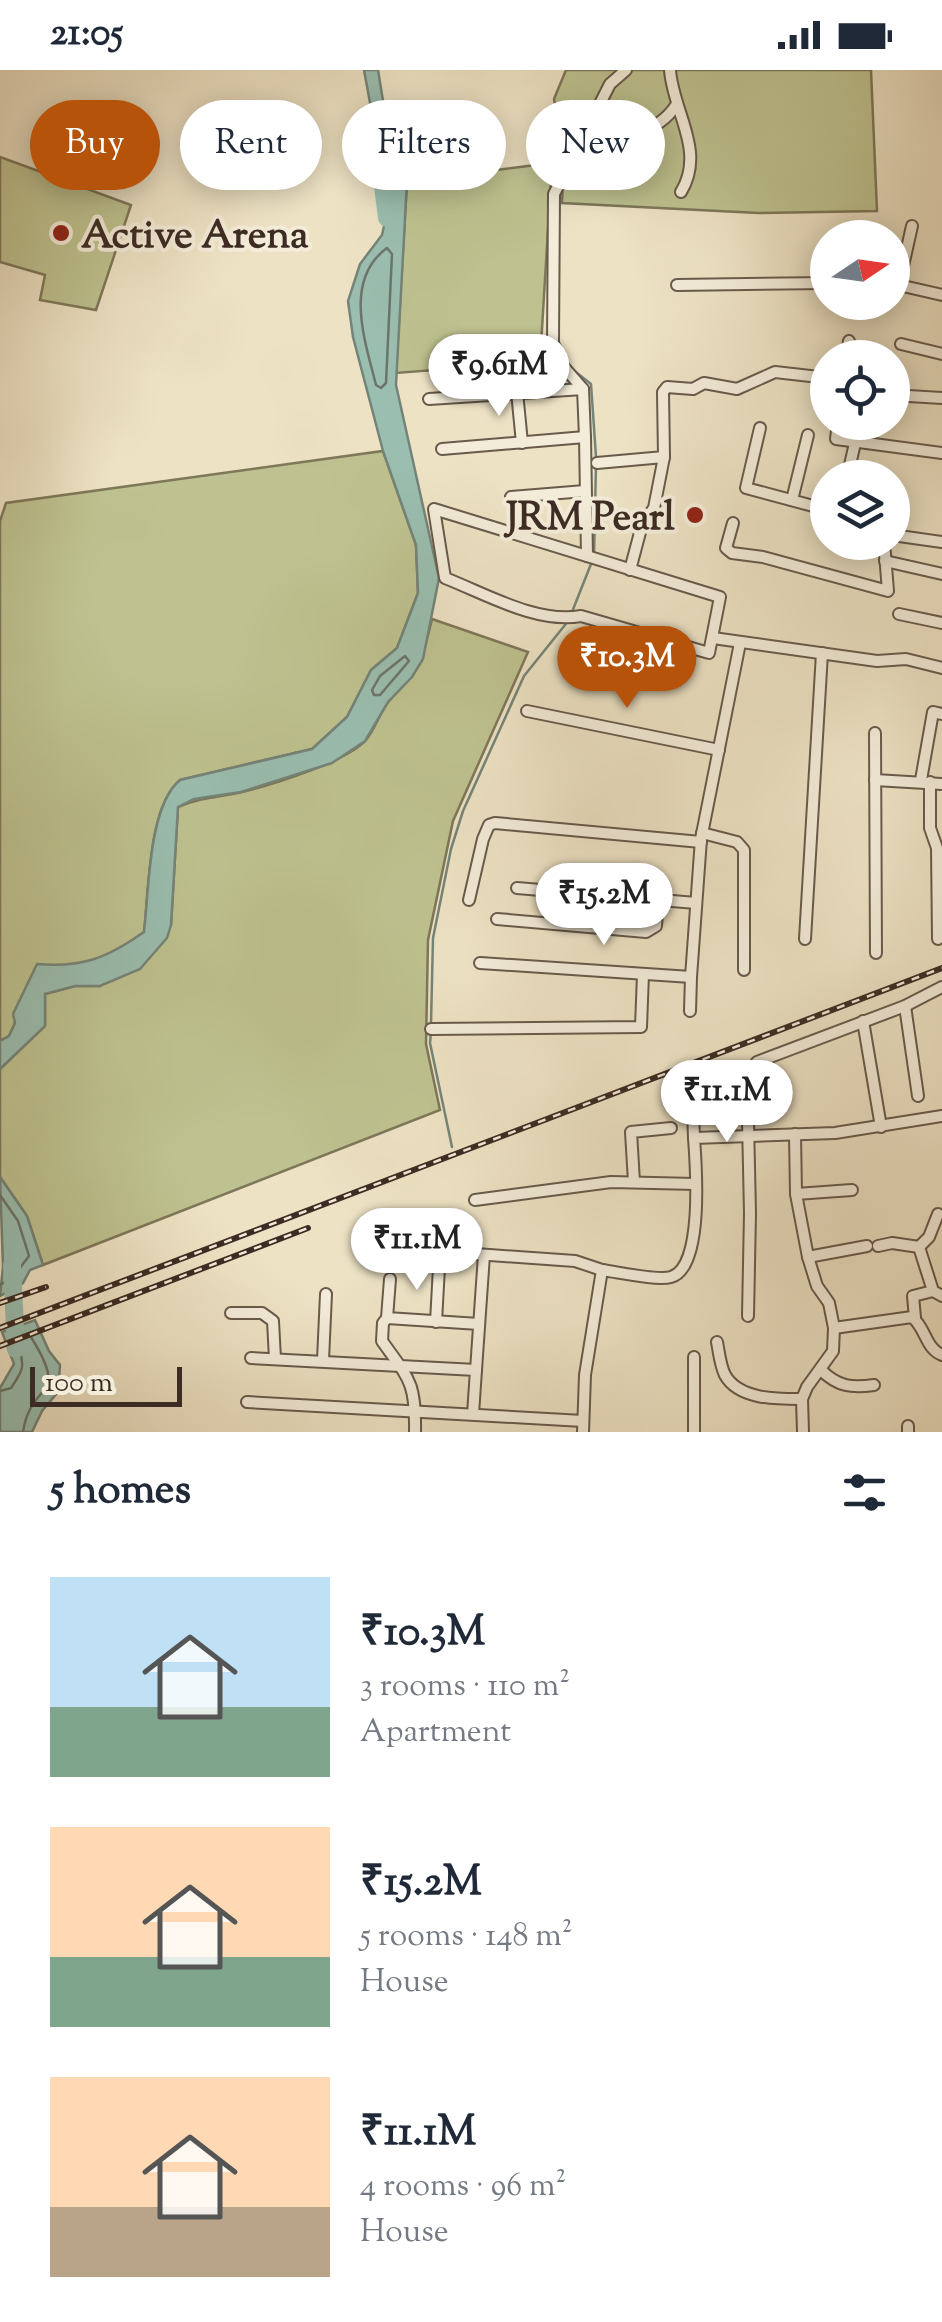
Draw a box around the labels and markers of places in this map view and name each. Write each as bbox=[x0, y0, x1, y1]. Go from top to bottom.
place label: Active Arena bbox=[81, 209, 309, 266]
marker: Active Arena bbox=[50, 222, 72, 244]
pin: ₹9.61M bbox=[418, 334, 580, 419]
place label: JRM Pearl bbox=[503, 491, 676, 548]
marker: JRM Pearl bbox=[684, 504, 706, 526]
pin: ₹10.3M bbox=[546, 626, 708, 711]
pin: ₹15.2M bbox=[523, 863, 685, 948]
pin: ₹11.1M bbox=[646, 1060, 808, 1145]
pin: ₹11.1M bbox=[336, 1208, 498, 1293]

